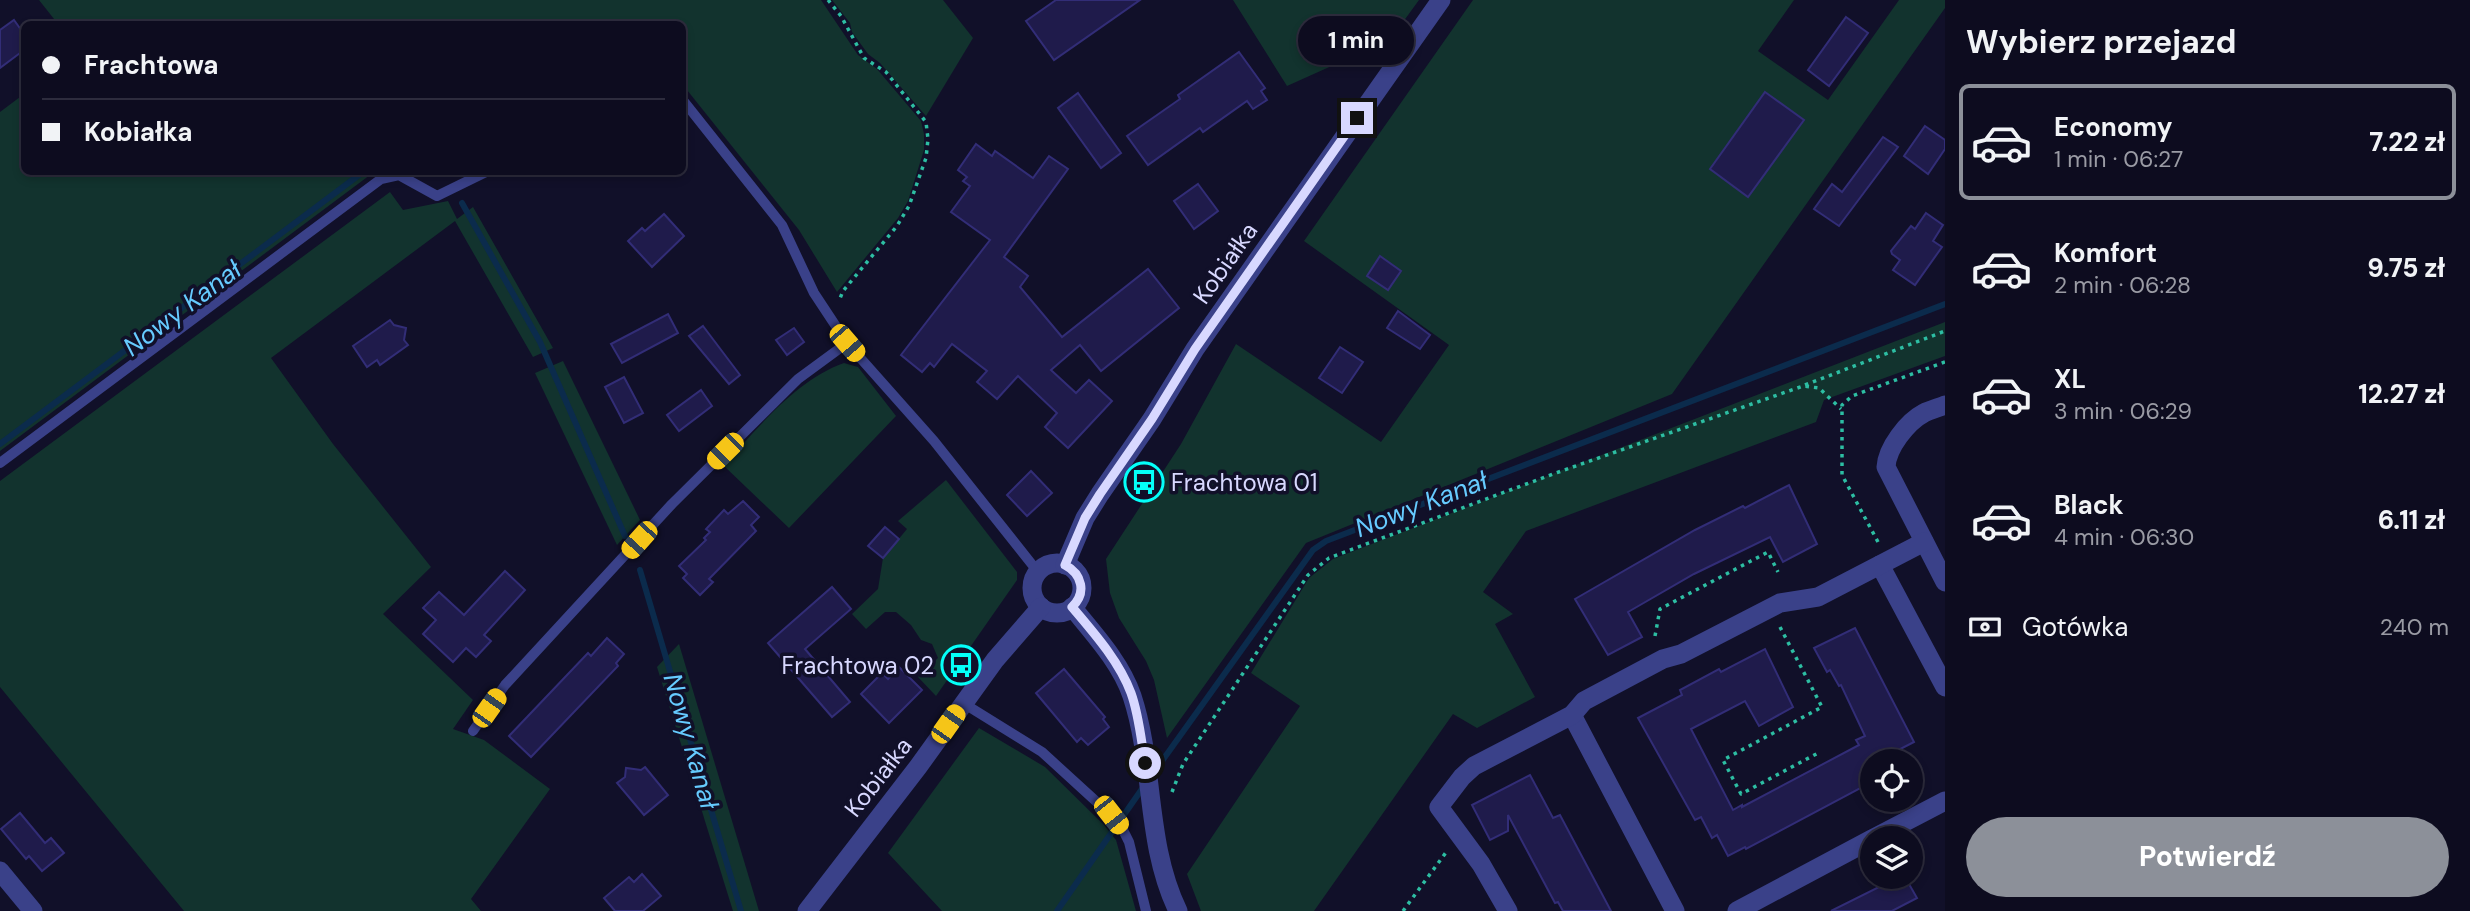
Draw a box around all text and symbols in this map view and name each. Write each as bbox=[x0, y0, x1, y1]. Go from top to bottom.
callout: 1 min bbox=[1299, 17, 1415, 66]
text: Wybierz przejazd bbox=[1966, 21, 2236, 63]
text: 1 min bbox=[1328, 25, 1384, 55]
text: Frachtowa bbox=[84, 48, 218, 82]
route end bbox=[1341, 102, 1373, 134]
text: Economy bbox=[2054, 110, 2172, 144]
icon: car bbox=[1970, 111, 2033, 174]
text: Kobiałka bbox=[84, 115, 193, 149]
text: 7.22 zł bbox=[2369, 125, 2445, 159]
text: 1 min · 06:27 bbox=[2054, 144, 2183, 174]
street label: Kobiałka bbox=[1186, 216, 1264, 310]
text: Komfort bbox=[2054, 236, 2157, 270]
icon: car bbox=[1970, 237, 2033, 300]
text: 9.75 zł bbox=[2367, 251, 2445, 285]
water label: Nowy Kanał bbox=[116, 252, 249, 364]
text: 2 min · 06:28 bbox=[2054, 270, 2191, 300]
car bbox=[826, 320, 869, 366]
text: XL bbox=[2054, 362, 2086, 396]
icon: car bbox=[1970, 363, 2033, 426]
text: 12.27 zł bbox=[2358, 377, 2445, 411]
text: 3 min · 06:29 bbox=[2054, 396, 2192, 426]
car bbox=[703, 429, 748, 473]
bus stop icon: Frachtowa 01 bbox=[1123, 461, 1165, 503]
water label: Nowy Kanał bbox=[1350, 463, 1494, 545]
place label: Frachtowa 01 bbox=[1171, 467, 1317, 498]
text: Black bbox=[2054, 488, 2124, 522]
icon: car bbox=[1970, 489, 2033, 552]
text: 6.11 zł bbox=[2378, 503, 2445, 537]
car bbox=[618, 517, 661, 563]
text: 4 min · 06:30 bbox=[2054, 522, 2194, 552]
icon: cash bbox=[1966, 608, 2004, 646]
text: Gotówka bbox=[2022, 610, 2128, 644]
text: 240 m bbox=[2380, 612, 2449, 642]
bus stop icon: Frachtowa 02 bbox=[940, 644, 982, 686]
place label: Frachtowa 02 bbox=[782, 650, 934, 681]
water label: Nowy Kanał bbox=[655, 669, 727, 814]
car bbox=[469, 685, 510, 731]
car bbox=[928, 701, 969, 747]
street label: Kobiałka bbox=[837, 731, 919, 823]
route start bbox=[1129, 747, 1161, 779]
map controls bbox=[1860, 749, 1923, 889]
button: locate bbox=[1860, 749, 1923, 812]
car bbox=[1090, 792, 1133, 838]
button: Potwierdź bbox=[1966, 817, 2449, 897]
button: layers bbox=[1860, 826, 1923, 889]

